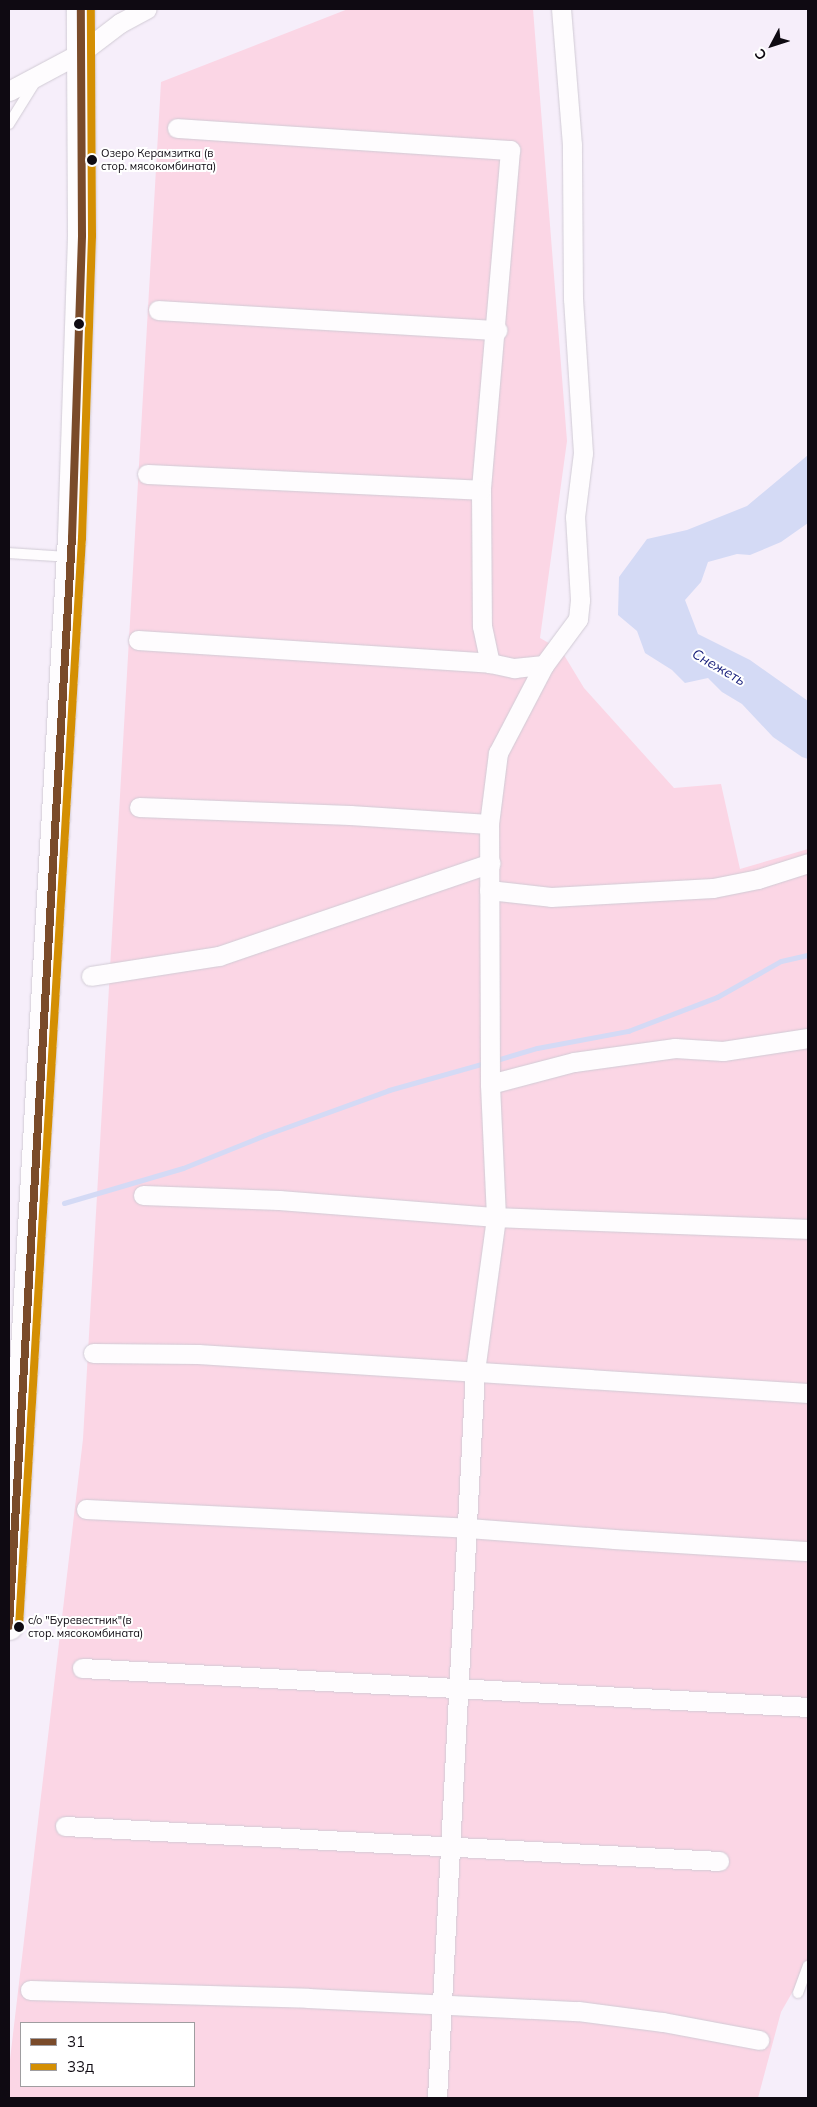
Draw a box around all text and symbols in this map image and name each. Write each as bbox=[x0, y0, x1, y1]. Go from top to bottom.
north arrow bbox=[747, 20, 797, 70]
text: С bbox=[751, 45, 770, 64]
place label: Озеро Керамзитка (в стор. мясокомбината) bbox=[101, 147, 216, 173]
marker: Озеро Керамзитка (в стор. мясокомбината) bbox=[87, 155, 97, 165]
unlabelled marker bbox=[74, 319, 84, 329]
water label: Снежеть bbox=[689, 645, 749, 689]
place label: с/о "Буревестник"(в стор. мясокомбината) bbox=[28, 1614, 143, 1640]
marker: с/о "Буревестник"(в стор. мясокомбината) bbox=[14, 1622, 24, 1632]
legend bbox=[20, 2022, 195, 2087]
text: 31 bbox=[67, 2032, 85, 2051]
text: 33д bbox=[67, 2057, 94, 2076]

